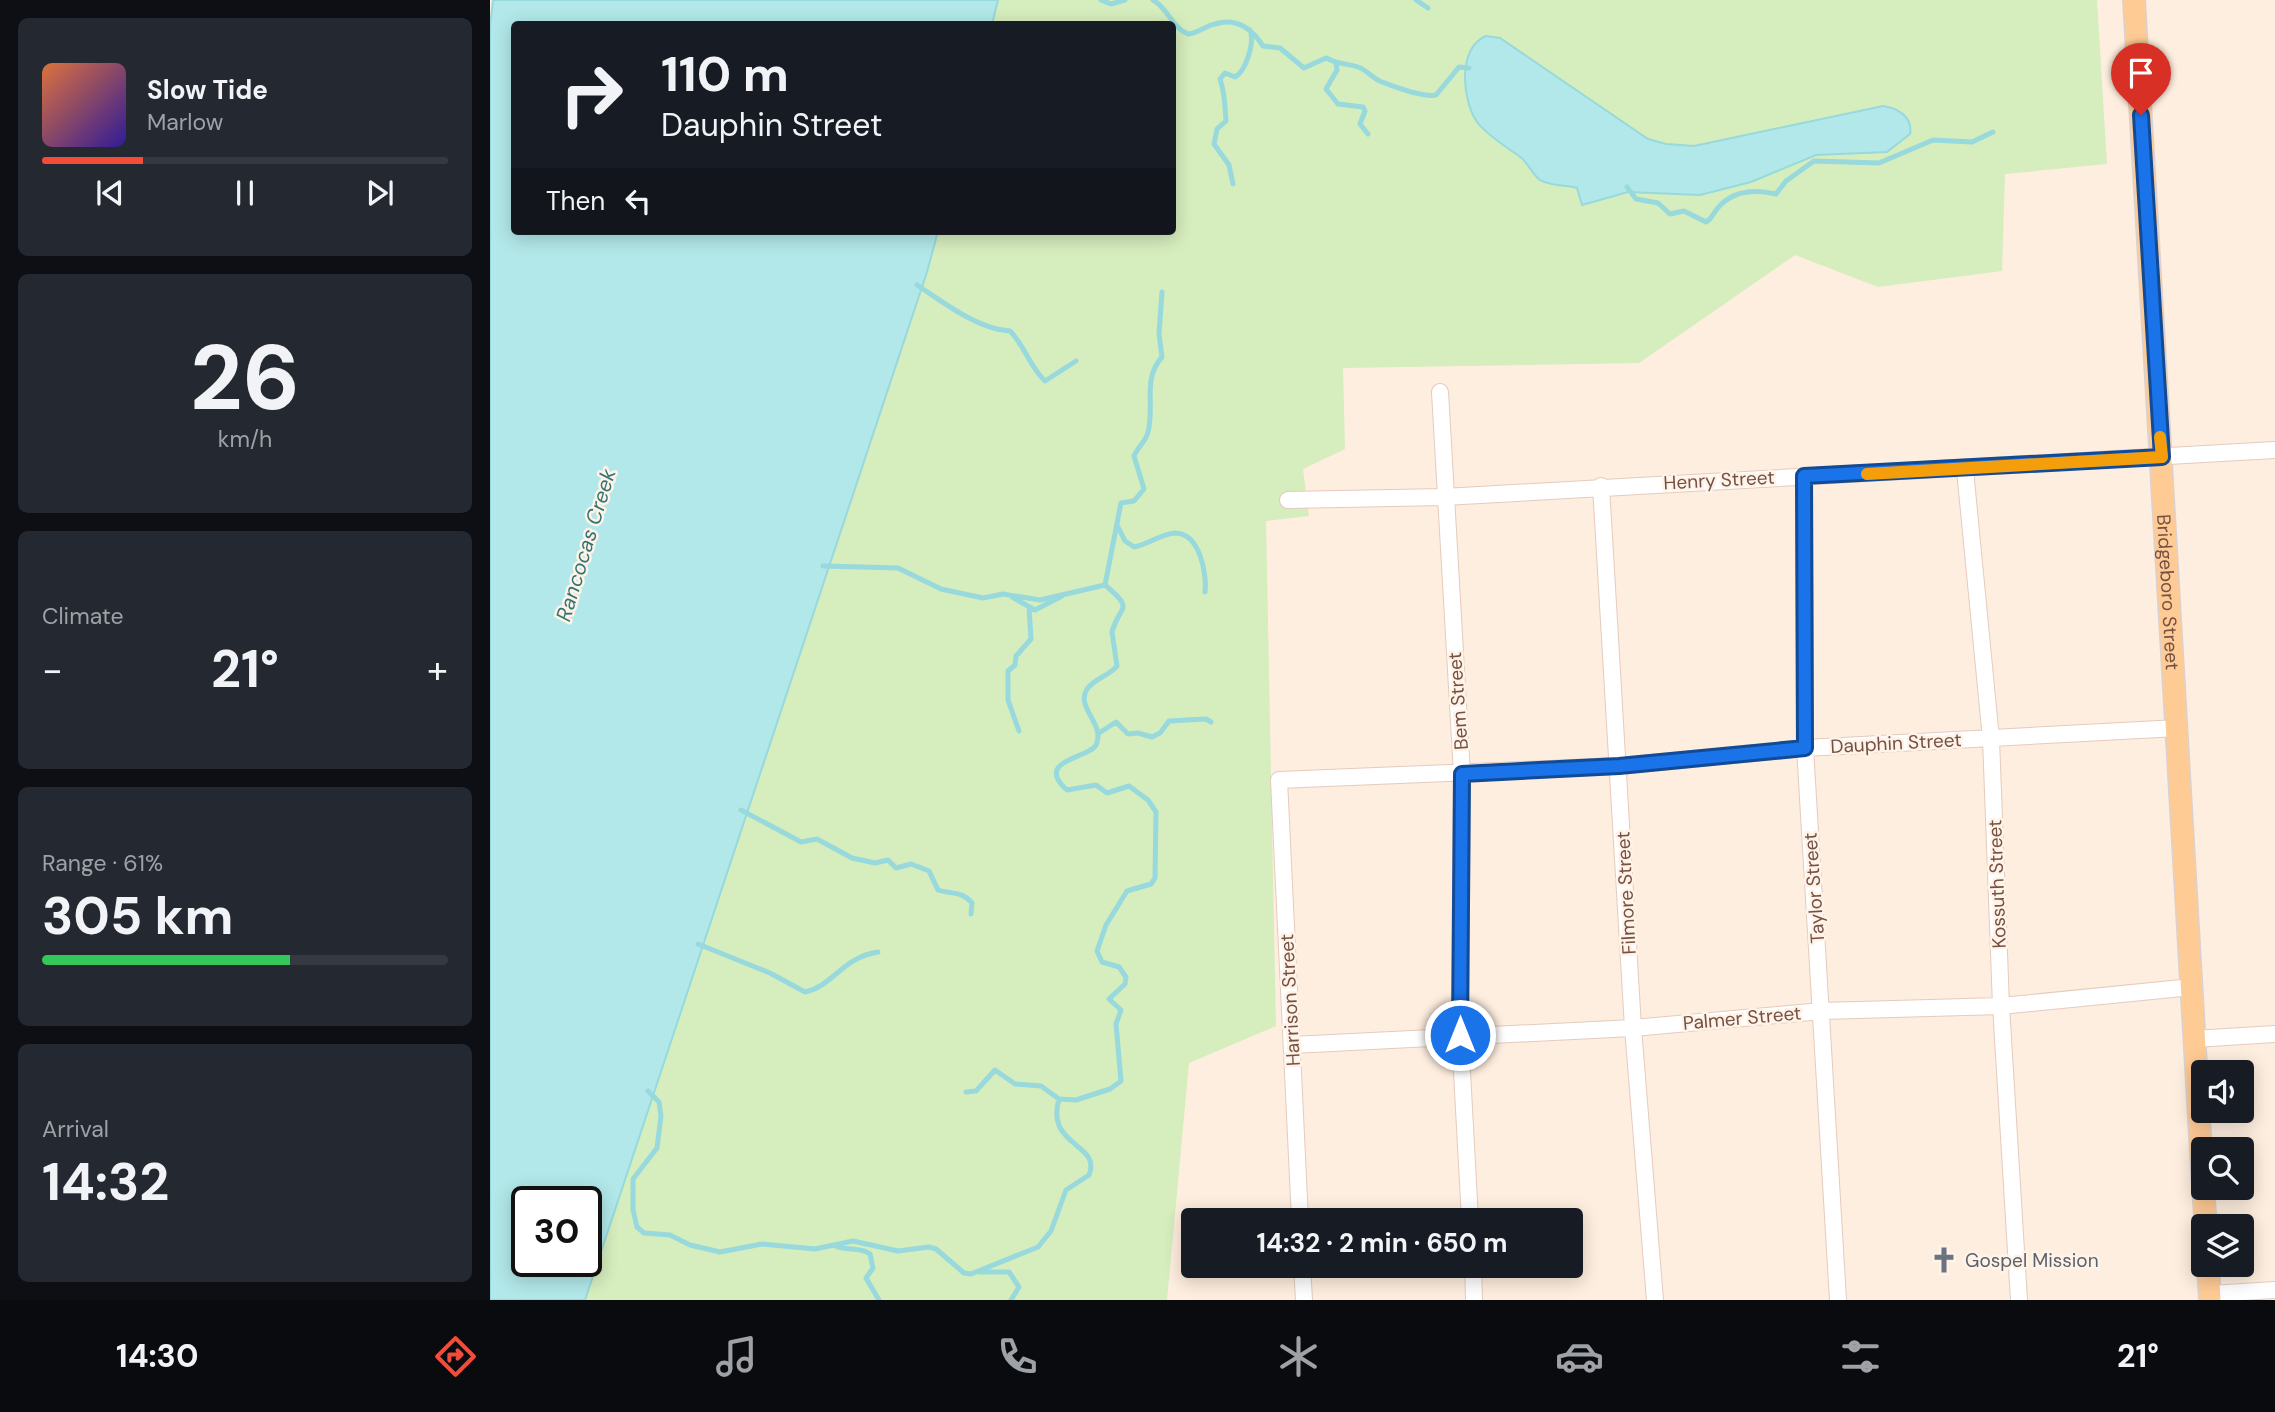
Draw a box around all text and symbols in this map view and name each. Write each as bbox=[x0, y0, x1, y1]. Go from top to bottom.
text: 110 m bbox=[661, 42, 789, 106]
pin bbox=[2111, 43, 2171, 115]
icon: right bbox=[546, 49, 637, 140]
icon: arrive bbox=[2122, 54, 2160, 92]
text: Slow Tide bbox=[147, 73, 268, 107]
text: Dauphin Street bbox=[661, 104, 882, 146]
text: Marlow bbox=[147, 107, 223, 137]
icon: previous bbox=[91, 174, 129, 212]
icon: pause bbox=[226, 174, 264, 212]
icon: next bbox=[361, 174, 399, 212]
icon: left bbox=[619, 182, 657, 220]
text: Then bbox=[546, 184, 605, 218]
text: 26 bbox=[190, 319, 300, 437]
text: km/h bbox=[218, 424, 272, 454]
water label: Rancocas Creek bbox=[549, 465, 623, 625]
street label: Henry Street bbox=[1663, 465, 1775, 495]
street label: Bridgeboro Street bbox=[2151, 513, 2185, 671]
text: Climate bbox=[42, 601, 124, 631]
text: 21° bbox=[211, 635, 279, 703]
text: − bbox=[42, 645, 63, 695]
text: + bbox=[427, 645, 448, 695]
street label: Bem Street bbox=[1442, 651, 1474, 751]
street label: Dauphin Street bbox=[1830, 727, 1962, 759]
street label: Kossuth Street bbox=[1982, 819, 2012, 949]
street label: Filmore Street bbox=[1610, 831, 1642, 955]
street label: Taylor Street bbox=[1798, 832, 1830, 944]
text: Range · 61% bbox=[42, 848, 163, 878]
text: 305 km bbox=[42, 882, 234, 950]
street label: Harrison Street bbox=[1274, 933, 1306, 1067]
position arrow bbox=[1423, 998, 1497, 1072]
street label: Palmer Street bbox=[1682, 1000, 1802, 1036]
map controls bbox=[2191, 1060, 2254, 1277]
button: sound bbox=[2191, 1060, 2254, 1123]
text: Arrival bbox=[42, 1114, 109, 1144]
button: search bbox=[2191, 1137, 2254, 1200]
text: 14:32 bbox=[42, 1148, 169, 1216]
speed limit sign: 30 bbox=[511, 1186, 602, 1277]
button: layers bbox=[2191, 1214, 2254, 1277]
text: 14:32 · 2 min · 650 m bbox=[1257, 1226, 1507, 1260]
church icon: Gospel Mission bbox=[1929, 1245, 1959, 1275]
place label: Gospel Mission bbox=[1965, 1248, 2099, 1273]
icon: directions bbox=[431, 1332, 480, 1381]
icon: music bbox=[712, 1332, 761, 1381]
icon: phone bbox=[993, 1332, 1042, 1381]
icon: climate bbox=[1274, 1332, 1323, 1381]
icon: car bbox=[1555, 1332, 1604, 1381]
icon: filters bbox=[1836, 1332, 1885, 1381]
text: 14:30 bbox=[116, 1335, 198, 1377]
text: 21° bbox=[2117, 1335, 2159, 1377]

